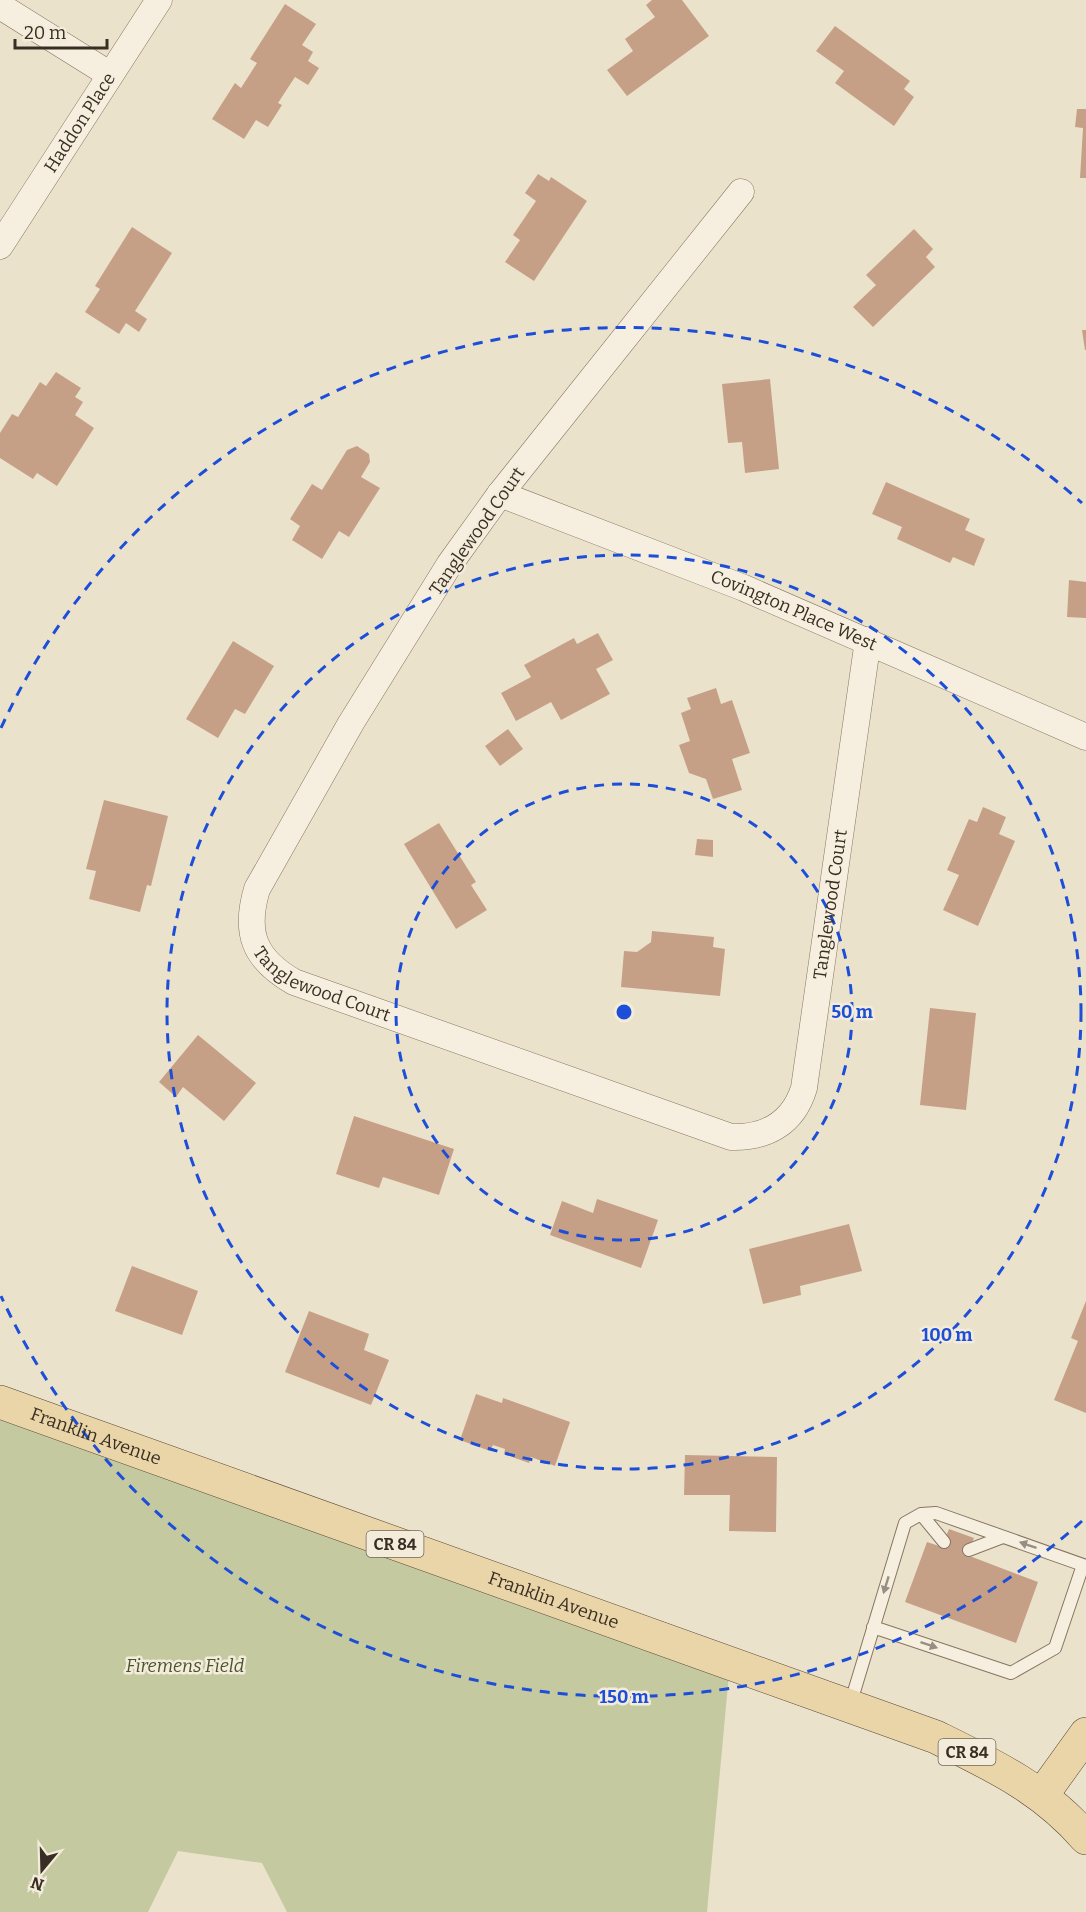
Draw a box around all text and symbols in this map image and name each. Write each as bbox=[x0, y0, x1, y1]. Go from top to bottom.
scale bar bbox=[15, 12, 106, 50]
text: 20 m bbox=[24, 22, 66, 44]
street label: Haddon Place bbox=[39, 68, 120, 177]
street label: Tanglewood Court bbox=[425, 462, 530, 599]
street label: Covington Place West bbox=[708, 565, 881, 656]
street label: Tanglewood Court bbox=[809, 827, 852, 981]
street label: Tanglewood Court bbox=[248, 943, 394, 1026]
text: 50 m bbox=[831, 1001, 873, 1023]
centre of rings bbox=[614, 1002, 634, 1022]
text: 100 m bbox=[921, 1324, 973, 1346]
street label: Franklin Avenue bbox=[28, 1403, 164, 1470]
road number: CR 84 bbox=[366, 1531, 424, 1557]
one-way arrow bbox=[1018, 1540, 1036, 1550]
street label: Franklin Avenue bbox=[485, 1567, 622, 1634]
one-way arrow bbox=[881, 1576, 890, 1594]
one-way arrow bbox=[920, 1641, 938, 1651]
park label: Firemens Field bbox=[126, 1655, 245, 1677]
text: 150 m bbox=[599, 1686, 649, 1708]
road number: CR 84 bbox=[938, 1739, 996, 1765]
north arrow bbox=[12, 1840, 72, 1900]
text: N bbox=[28, 1873, 46, 1895]

